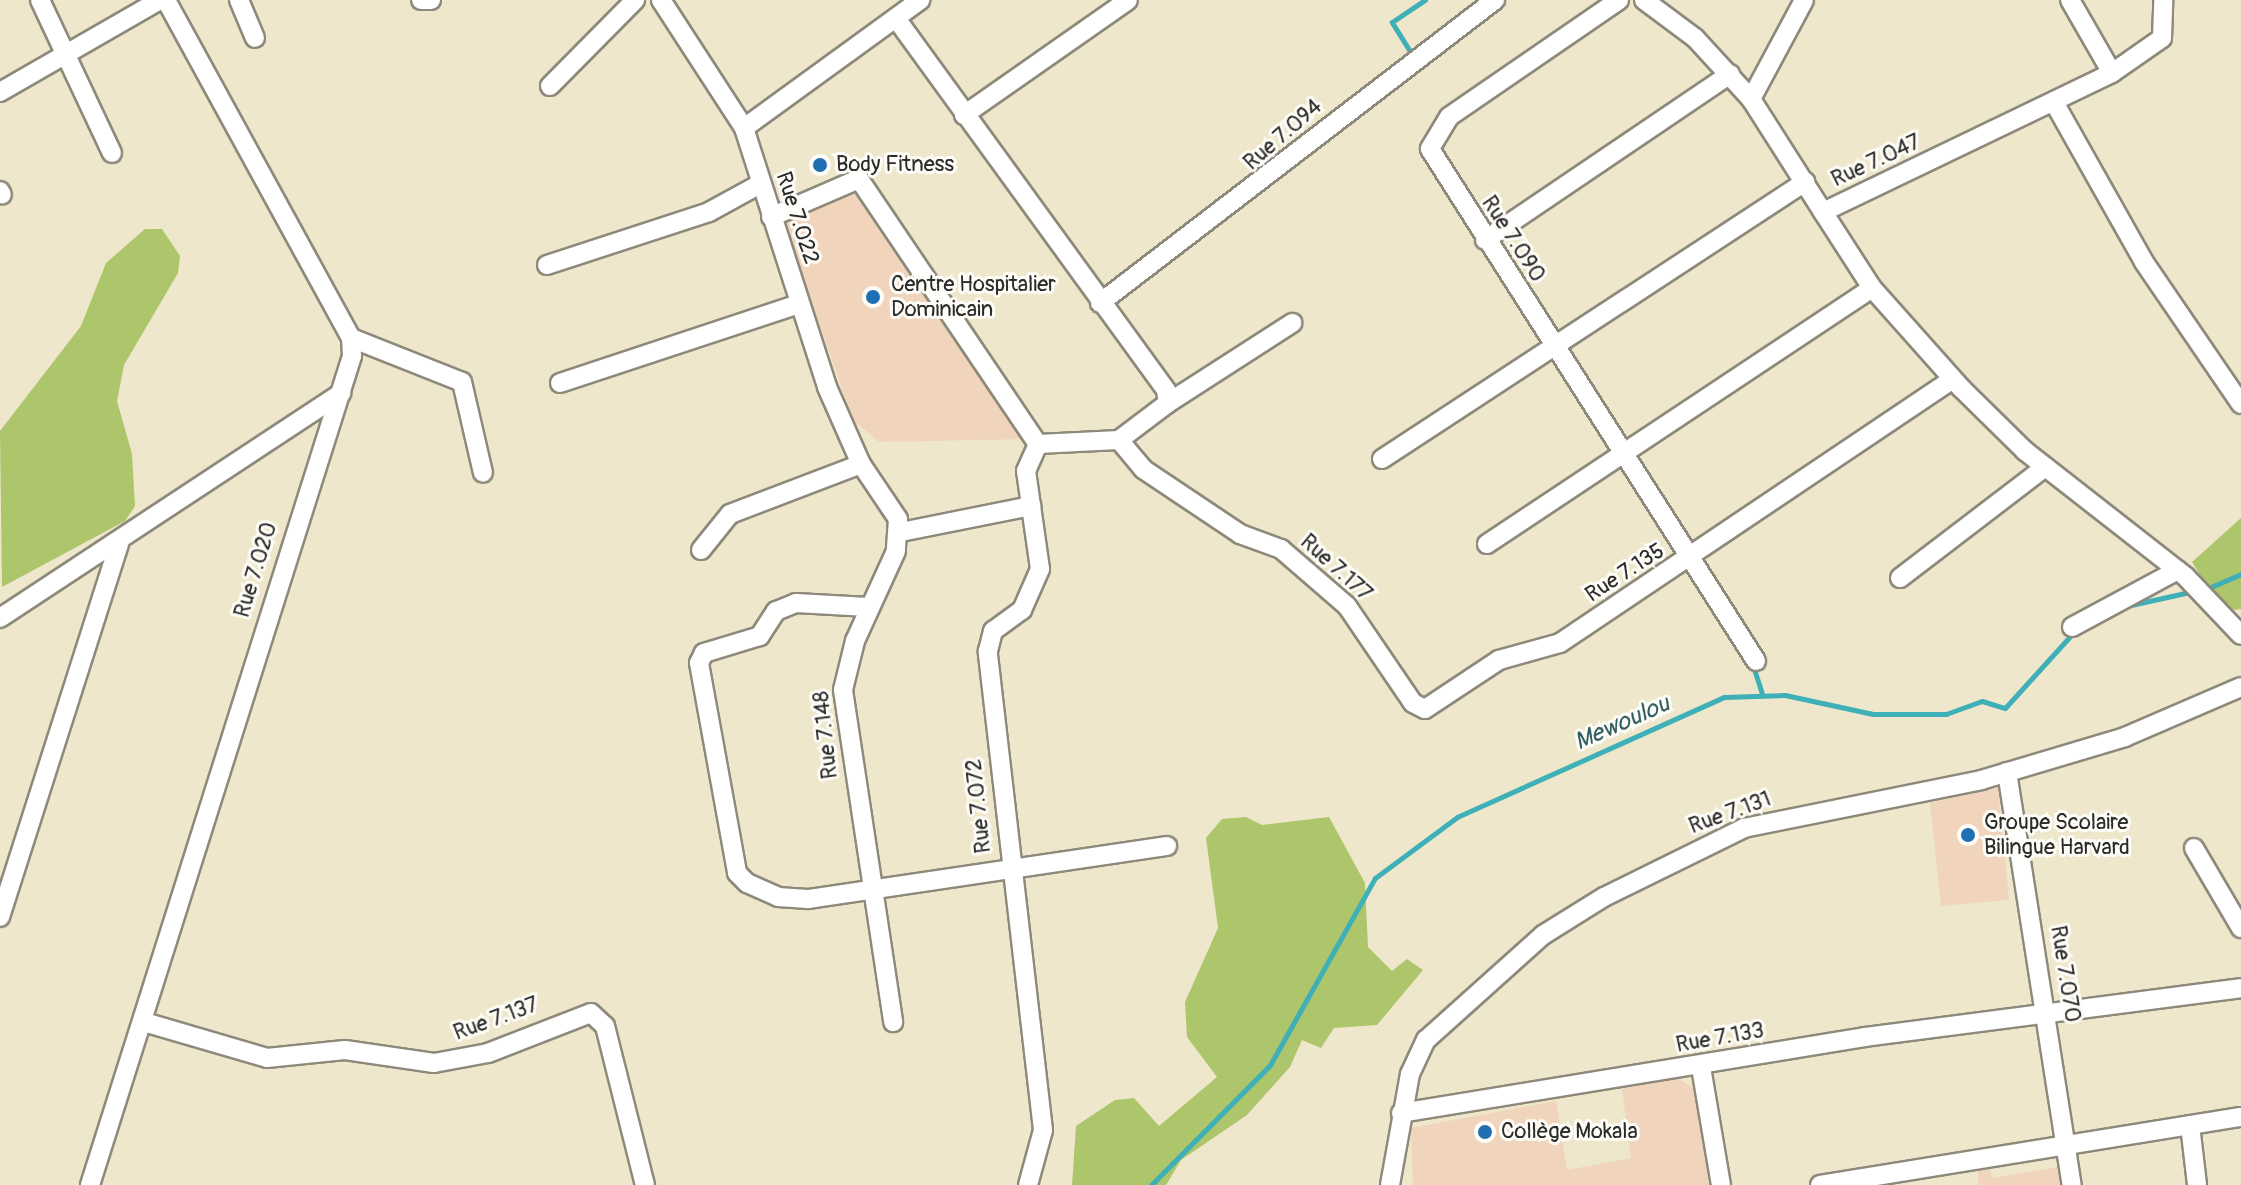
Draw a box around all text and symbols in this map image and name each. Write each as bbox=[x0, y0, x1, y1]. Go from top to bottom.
street label: Rue 7.094 bbox=[1238, 94, 1328, 176]
street label: Rue 7.047 bbox=[1827, 129, 1925, 193]
place label: Body Fitness bbox=[836, 152, 954, 178]
marker: Body Fitness bbox=[811, 156, 829, 174]
street label: Rue 7.022 bbox=[770, 169, 824, 267]
street label: Rue 7.090 bbox=[1475, 191, 1551, 287]
place label: Centre Hospitalier Dominicain bbox=[891, 271, 1056, 322]
marker: Centre Hospitalier Dominicain bbox=[862, 286, 884, 308]
street label: Rue 7.020 bbox=[229, 519, 283, 621]
street label: Rue 7.177 bbox=[1295, 529, 1377, 607]
street label: Rue 7.135 bbox=[1581, 538, 1669, 608]
water label: Mewoulou bbox=[1570, 689, 1674, 757]
street label: Rue 7.148 bbox=[808, 690, 844, 780]
street label: Rue 7.072 bbox=[961, 757, 997, 855]
street label: Rue 7.131 bbox=[1685, 786, 1775, 840]
place label: Groupe Scolaire Bilingue Harvard bbox=[1984, 809, 2130, 860]
marker: Groupe Scolaire Bilingue Harvard bbox=[1959, 826, 1977, 844]
street label: Rue 7.070 bbox=[2044, 924, 2086, 1024]
street label: Rue 7.137 bbox=[450, 991, 542, 1047]
street label: Rue 7.133 bbox=[1674, 1017, 1766, 1059]
place label: Collège Mokala bbox=[1501, 1119, 1638, 1145]
marker: Collège Mokala bbox=[1476, 1123, 1494, 1141]

